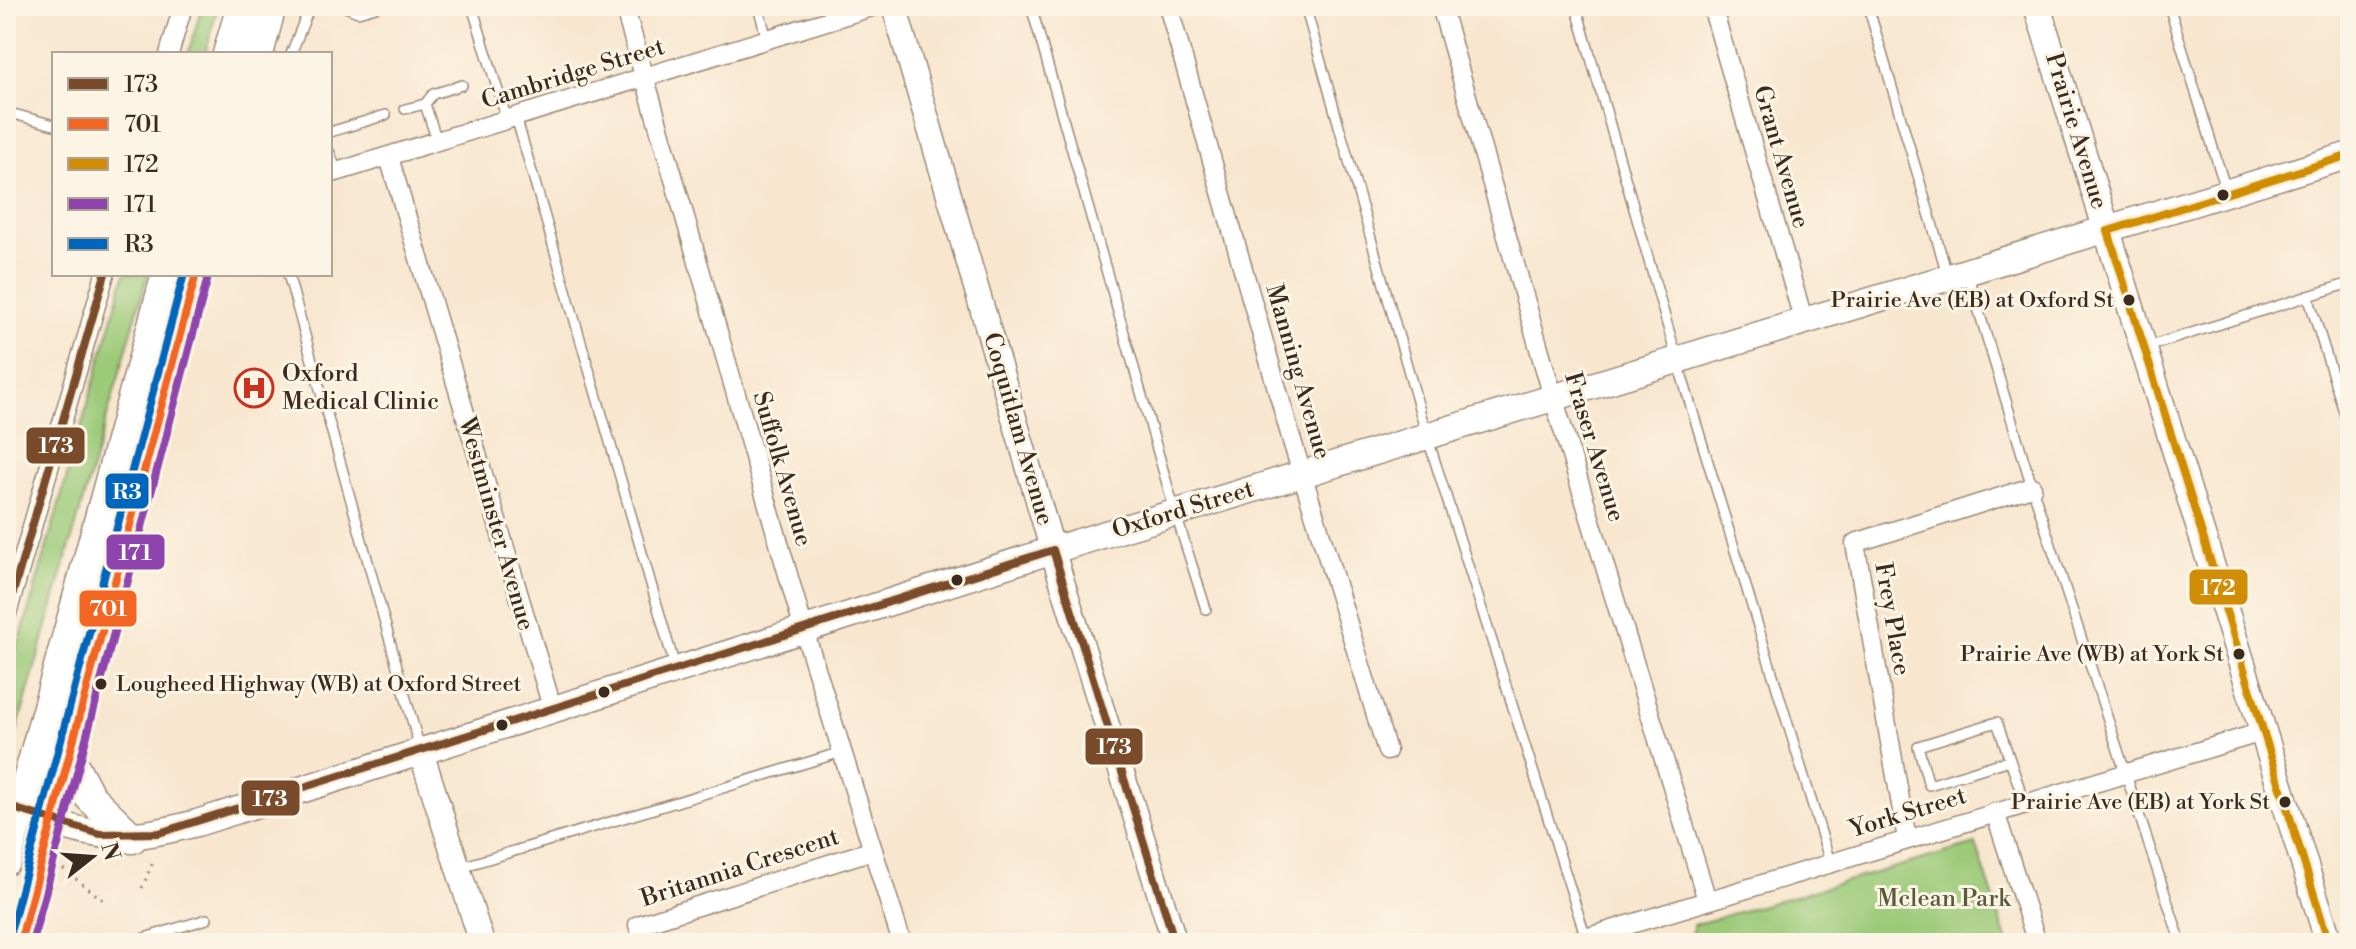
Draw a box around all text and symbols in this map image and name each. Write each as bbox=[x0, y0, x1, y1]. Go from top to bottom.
street label: Cambridge Street bbox=[478, 32, 669, 116]
street label: Prairie Avenue bbox=[2038, 49, 2114, 213]
legend bbox=[52, 52, 332, 276]
text: 173 bbox=[124, 70, 158, 100]
street label: Grant Avenue bbox=[1746, 82, 1816, 232]
text: 701 bbox=[124, 110, 162, 140]
text: 172 bbox=[124, 150, 159, 180]
unlabelled marker bbox=[2215, 187, 2231, 203]
text: 171 bbox=[124, 190, 157, 220]
text: R3 bbox=[124, 230, 154, 260]
street label: Manning Avenue bbox=[1259, 281, 1337, 463]
place label: Prairie Ave (EB) at Oxford St bbox=[1831, 287, 2114, 314]
marker: Prairie Ave (EB) at Oxford St bbox=[2121, 292, 2137, 308]
street label: Coquitlam Avenue bbox=[976, 329, 1060, 529]
place label: Oxford Medical Clinic bbox=[282, 359, 439, 417]
hospital icon: Oxford Medical Clinic bbox=[233, 367, 275, 409]
street label: Fraser Avenue bbox=[1557, 369, 1631, 525]
street label: Suffolk Avenue bbox=[746, 388, 818, 550]
street label: Westminster Avenue bbox=[451, 413, 541, 634]
line badge: 173 bbox=[25, 426, 86, 465]
text: 173 bbox=[38, 433, 74, 460]
line badge: R3 bbox=[104, 472, 150, 510]
street label: Oxford Street bbox=[1109, 474, 1258, 546]
text: R3 bbox=[112, 479, 142, 506]
line badge: 171 bbox=[105, 533, 166, 571]
text: 171 bbox=[118, 540, 152, 567]
street label: Frey Place bbox=[1867, 560, 1917, 678]
line badge: 172 bbox=[2188, 568, 2249, 606]
unlabelled marker bbox=[949, 572, 965, 588]
text: 172 bbox=[2200, 575, 2236, 602]
line badge: 701 bbox=[78, 589, 138, 628]
text: 701 bbox=[89, 596, 127, 623]
place label: Prairie Ave (WB) at York St bbox=[1960, 641, 2224, 668]
marker: Prairie Ave (WB) at York St bbox=[2231, 646, 2247, 662]
place label: Lougheed Highway (WB) at Oxford Street bbox=[116, 671, 522, 698]
marker: Lougheed Highway (WB) at Oxford Street bbox=[93, 676, 109, 692]
unlabelled marker bbox=[596, 684, 612, 700]
unlabelled marker bbox=[494, 717, 510, 733]
line badge: 173 bbox=[1084, 727, 1144, 766]
text: 173 bbox=[1096, 734, 1132, 761]
line badge: 173 bbox=[240, 779, 301, 817]
street label: York Street bbox=[1844, 781, 1970, 845]
text: 173 bbox=[252, 786, 288, 813]
place label: Prairie Ave (EB) at York St bbox=[2011, 789, 2270, 816]
marker: Prairie Ave (EB) at York St bbox=[2277, 794, 2293, 810]
north arrow bbox=[52, 817, 132, 897]
street label: Britannia Crescent bbox=[636, 822, 843, 914]
text: N bbox=[94, 839, 125, 864]
park label: Mclean Park bbox=[1877, 884, 2012, 914]

